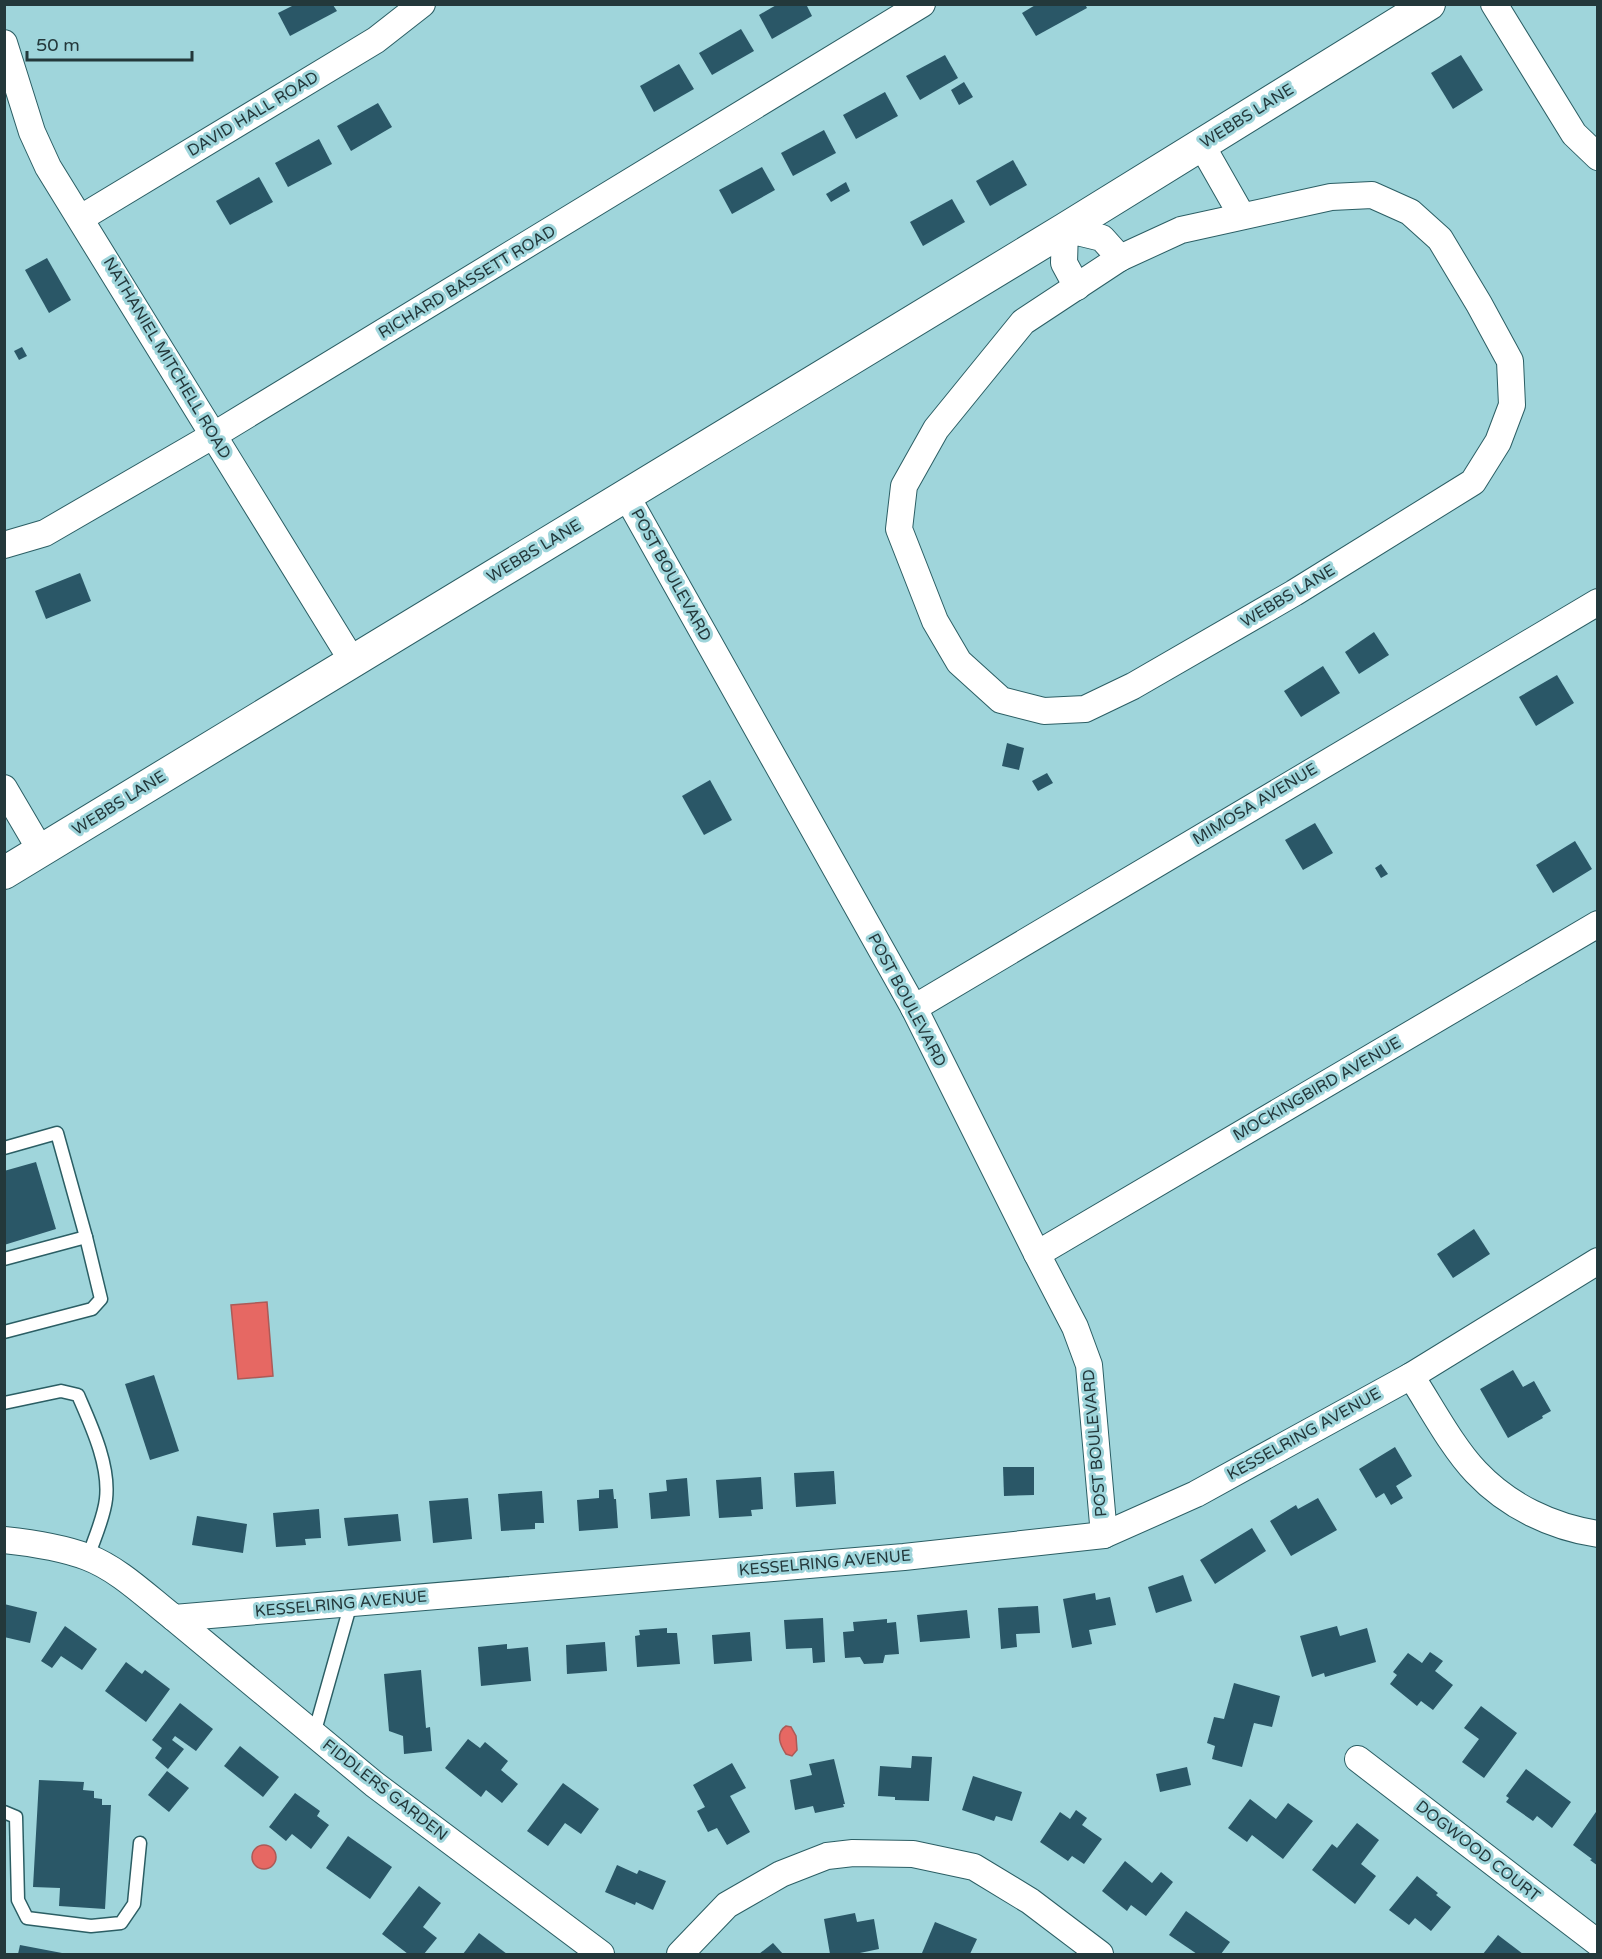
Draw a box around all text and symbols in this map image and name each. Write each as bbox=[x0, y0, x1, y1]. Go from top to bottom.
scale bar bbox=[27, 24, 192, 62]
text: 50 m bbox=[36, 34, 80, 56]
street label: DAVID HALL ROAD bbox=[184, 67, 322, 161]
street label: WEBBS LANE bbox=[1197, 79, 1297, 153]
street label: RICHARD BASSETT ROAD bbox=[375, 221, 559, 343]
street label: NATHANIEL MITCHELL ROAD bbox=[99, 253, 235, 463]
street label: POST BOULEVARD bbox=[626, 505, 716, 645]
street label: WEBBS LANE bbox=[483, 515, 585, 587]
street label: WEBBS LANE bbox=[1237, 560, 1339, 632]
street label: MIMOSA AVENUE bbox=[1189, 759, 1321, 849]
street label: WEBBS LANE bbox=[69, 766, 169, 840]
street label: POST BOULEVARD bbox=[863, 930, 951, 1070]
street label: MOCKINGBIRD AVENUE bbox=[1229, 1033, 1405, 1145]
street label: POST BOULEVARD bbox=[1079, 1368, 1111, 1518]
street label: KESSELRING AVENUE bbox=[1224, 1383, 1384, 1485]
street label: KESSELRING AVENUE bbox=[738, 1546, 912, 1580]
street label: KESSELRING AVENUE bbox=[254, 1587, 428, 1621]
street label: FIDDLERS GARDEN bbox=[318, 1735, 452, 1845]
street label: DOGWOOD COURT bbox=[1412, 1796, 1544, 1906]

